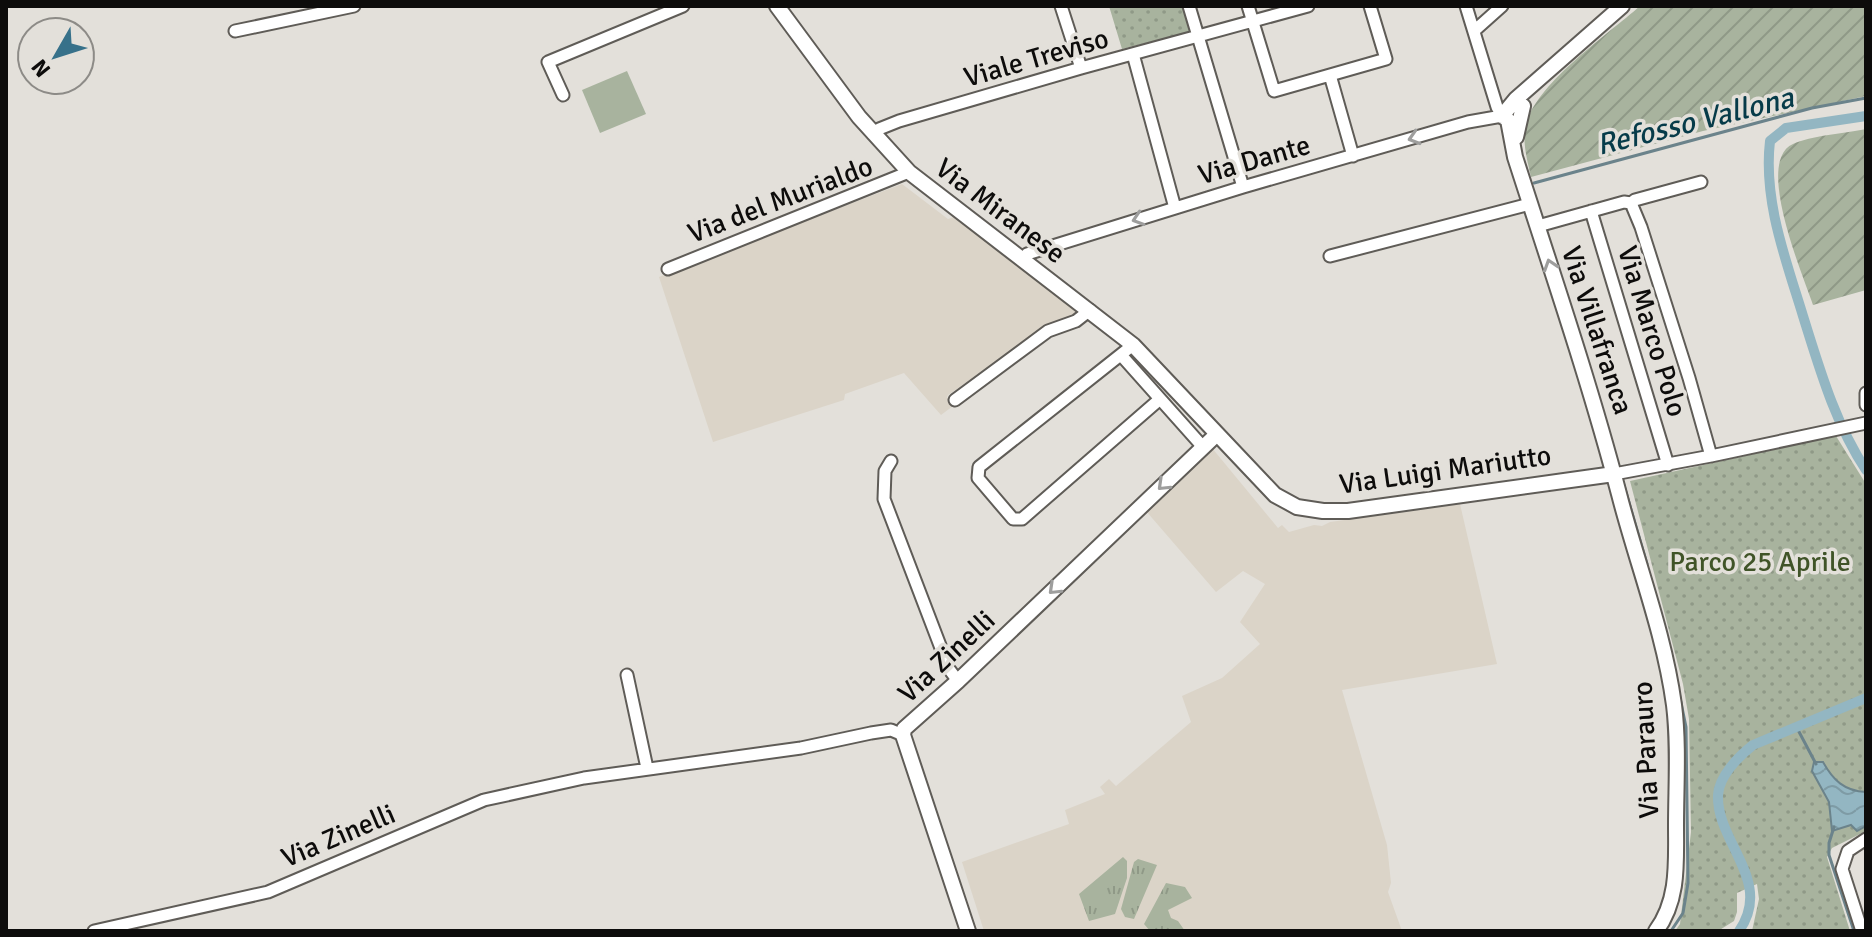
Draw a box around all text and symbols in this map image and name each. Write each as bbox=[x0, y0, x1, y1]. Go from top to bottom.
north arrow bbox=[16, 16, 96, 96]
street label: Viale Treviso bbox=[960, 21, 1112, 95]
text: N bbox=[26, 54, 56, 83]
water label: Refosso Vallona bbox=[1593, 79, 1798, 164]
street label: Via Dante bbox=[1194, 128, 1314, 192]
one-way arrow bbox=[1407, 129, 1421, 145]
street label: Via del Murialdo bbox=[683, 149, 878, 251]
street label: Via Miranese bbox=[929, 151, 1072, 271]
one-way arrow bbox=[1131, 210, 1145, 226]
street label: Via Villafranca bbox=[1554, 242, 1640, 419]
street label: Via Marco Polo bbox=[1610, 242, 1694, 421]
one-way arrow bbox=[1544, 259, 1560, 273]
street label: Via Luigi Mariutto bbox=[1337, 438, 1553, 502]
one-way arrow bbox=[1158, 476, 1173, 490]
park label: Parco 25 Aprile bbox=[1669, 545, 1851, 579]
one-way arrow bbox=[1049, 579, 1064, 593]
street label: Via Zinelli bbox=[891, 603, 1002, 710]
street label: Via Parauro bbox=[1625, 680, 1667, 819]
street label: Via Zinelli bbox=[276, 797, 400, 875]

